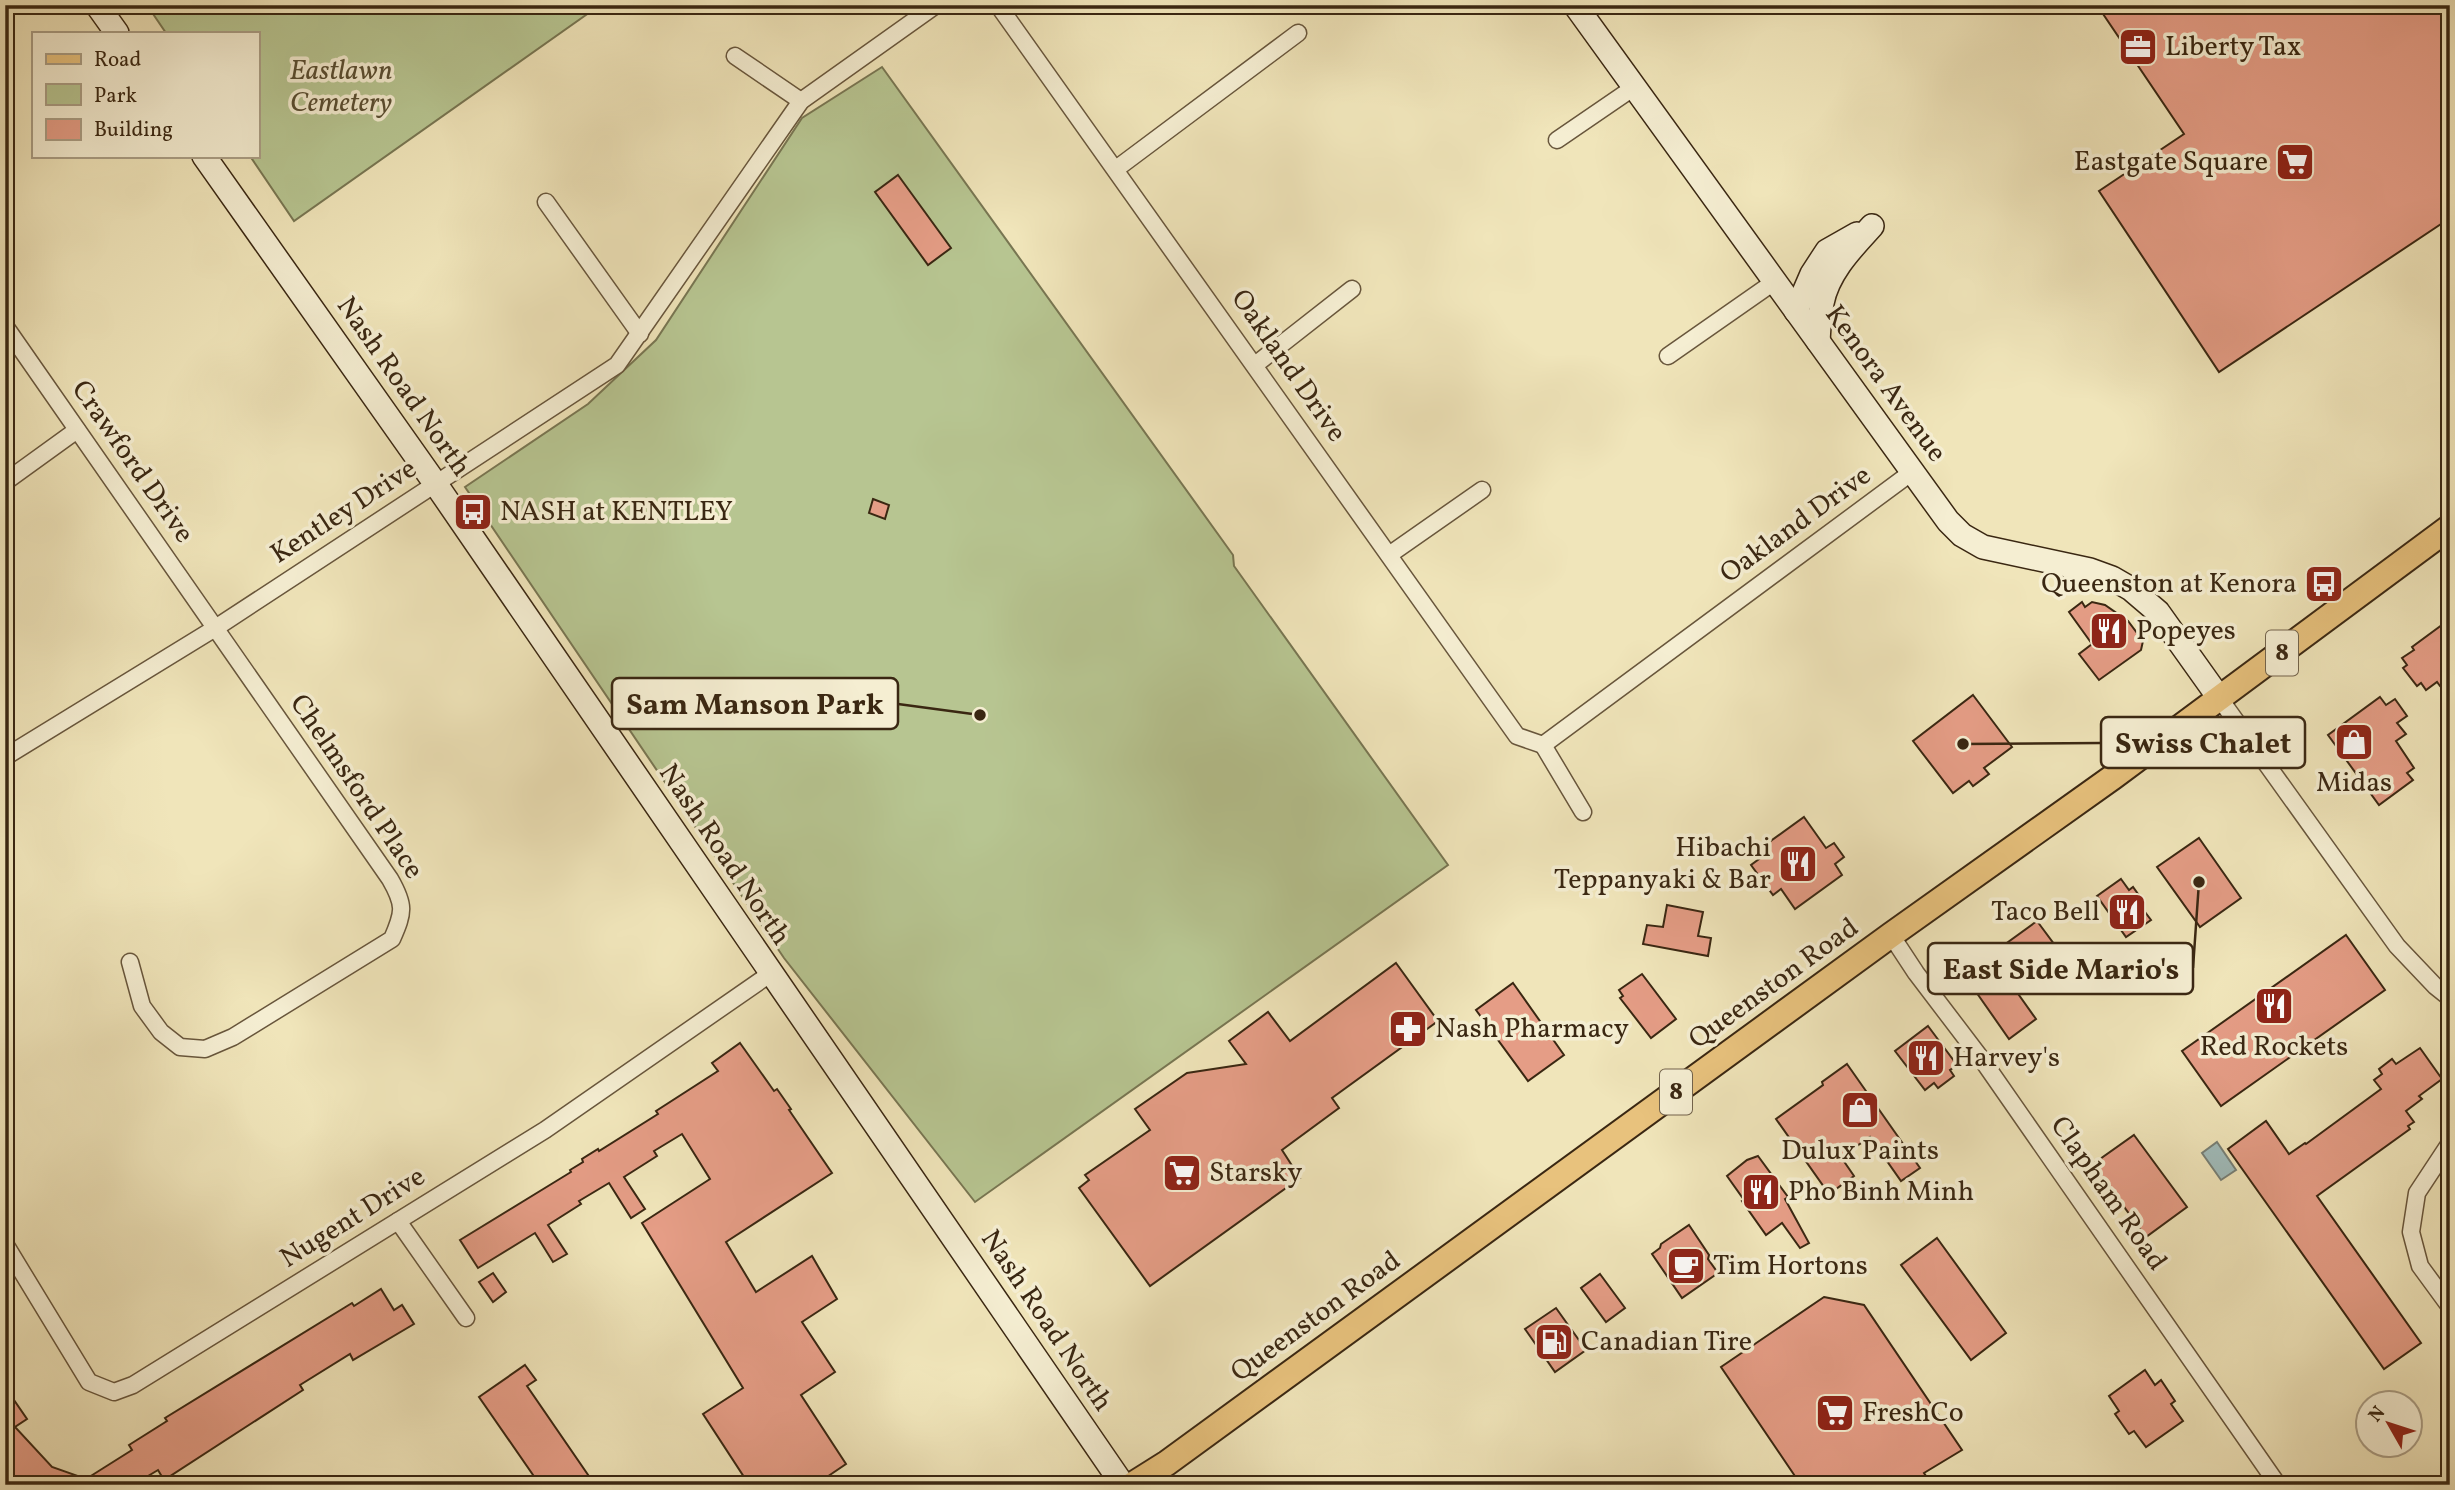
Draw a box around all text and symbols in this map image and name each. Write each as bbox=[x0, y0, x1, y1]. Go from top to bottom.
office icon: Liberty Tax bbox=[2117, 26, 2159, 68]
place label: Liberty Tax bbox=[2165, 28, 2301, 67]
legend bbox=[32, 32, 259, 158]
text: Road bbox=[94, 46, 141, 75]
park label: Eastlawn Cemetery bbox=[289, 52, 393, 123]
text: Park bbox=[94, 82, 137, 111]
text: Building bbox=[94, 116, 173, 145]
supermarket icon: Eastgate Square bbox=[2274, 141, 2316, 183]
place label: Eastgate Square bbox=[2074, 143, 2268, 182]
street label: Oakland Drive bbox=[1221, 282, 1355, 450]
street label: Nash Road North bbox=[326, 289, 480, 485]
street label: Kenora Avenue bbox=[1815, 297, 1955, 471]
street label: Crawford Drive bbox=[61, 373, 203, 551]
street label: Kentley Drive bbox=[263, 450, 425, 574]
street label: Oakland Drive bbox=[1712, 457, 1880, 593]
bus stop icon: NASH at KENTLEY bbox=[452, 491, 494, 533]
place label: NASH at KENTLEY bbox=[500, 493, 733, 532]
bus stop icon: Queenston at Kenora bbox=[2303, 563, 2345, 605]
place label: Queenston at Kenora bbox=[2041, 565, 2297, 604]
restaurant icon: Popeyes bbox=[2088, 610, 2130, 652]
place label: Popeyes bbox=[2136, 612, 2236, 651]
road number: 8 bbox=[2266, 631, 2298, 676]
callout: Sam Manson Park bbox=[612, 678, 898, 729]
text: Sam Manson Park bbox=[626, 685, 884, 727]
street label: Chelmsford Place bbox=[280, 687, 432, 887]
callout: Swiss Chalet bbox=[2101, 717, 2305, 768]
shop icon: Midas bbox=[2333, 721, 2375, 763]
text: Swiss Chalet bbox=[2115, 724, 2291, 766]
street label: Nash Road North bbox=[649, 756, 799, 954]
place label: Midas bbox=[2316, 764, 2392, 803]
place label: Hibachi Teppanyaki & Bar bbox=[1554, 829, 1771, 900]
restaurant icon: Hibachi Teppanyaki & Bar bbox=[1777, 843, 1819, 885]
restaurant icon: Taco Bell bbox=[2106, 891, 2148, 933]
place label: Taco Bell bbox=[1991, 893, 2100, 932]
street label: Queenston Road bbox=[1681, 909, 1867, 1059]
callout: East Side Mario's bbox=[1928, 943, 2193, 994]
text: East Side Mario's bbox=[1943, 950, 2179, 992]
restaurant icon: Red Rockets bbox=[2253, 985, 2295, 1027]
pharmacy icon: Nash Pharmacy bbox=[1387, 1008, 1429, 1050]
place label: Nash Pharmacy bbox=[1435, 1010, 1629, 1049]
place label: Red Rockets bbox=[2200, 1028, 2348, 1067]
restaurant icon: Harvey's bbox=[1905, 1037, 1947, 1079]
place label: Harvey's bbox=[1953, 1039, 2060, 1078]
road number: 8 bbox=[1660, 1070, 1692, 1114]
shop icon: Dulux Paints bbox=[1839, 1089, 1881, 1131]
street label: Clapham Road bbox=[2040, 1109, 2176, 1279]
place label: Dulux Paints bbox=[1781, 1132, 1939, 1171]
supermarket icon: Starsky bbox=[1161, 1152, 1203, 1194]
place label: Starsky bbox=[1209, 1154, 1302, 1193]
street label: Nugent Drive bbox=[273, 1158, 433, 1278]
restaurant icon: Pho Binh Minh bbox=[1740, 1171, 1782, 1213]
place label: Pho Binh Minh bbox=[1788, 1173, 1974, 1212]
street label: Nash Road North bbox=[971, 1222, 1121, 1420]
street label: Queenston Road bbox=[1223, 1242, 1409, 1392]
cafe icon: Tim Hortons bbox=[1665, 1245, 1707, 1287]
place label: Tim Hortons bbox=[1713, 1247, 1868, 1286]
fuel station icon: Canadian Tire bbox=[1533, 1321, 1575, 1363]
place label: Canadian Tire bbox=[1581, 1323, 1752, 1362]
north arrow bbox=[2354, 1388, 2424, 1458]
supermarket icon: FreshCo bbox=[1814, 1392, 1856, 1434]
place label: FreshCo bbox=[1862, 1394, 1964, 1433]
text: N bbox=[2363, 1401, 2392, 1428]

